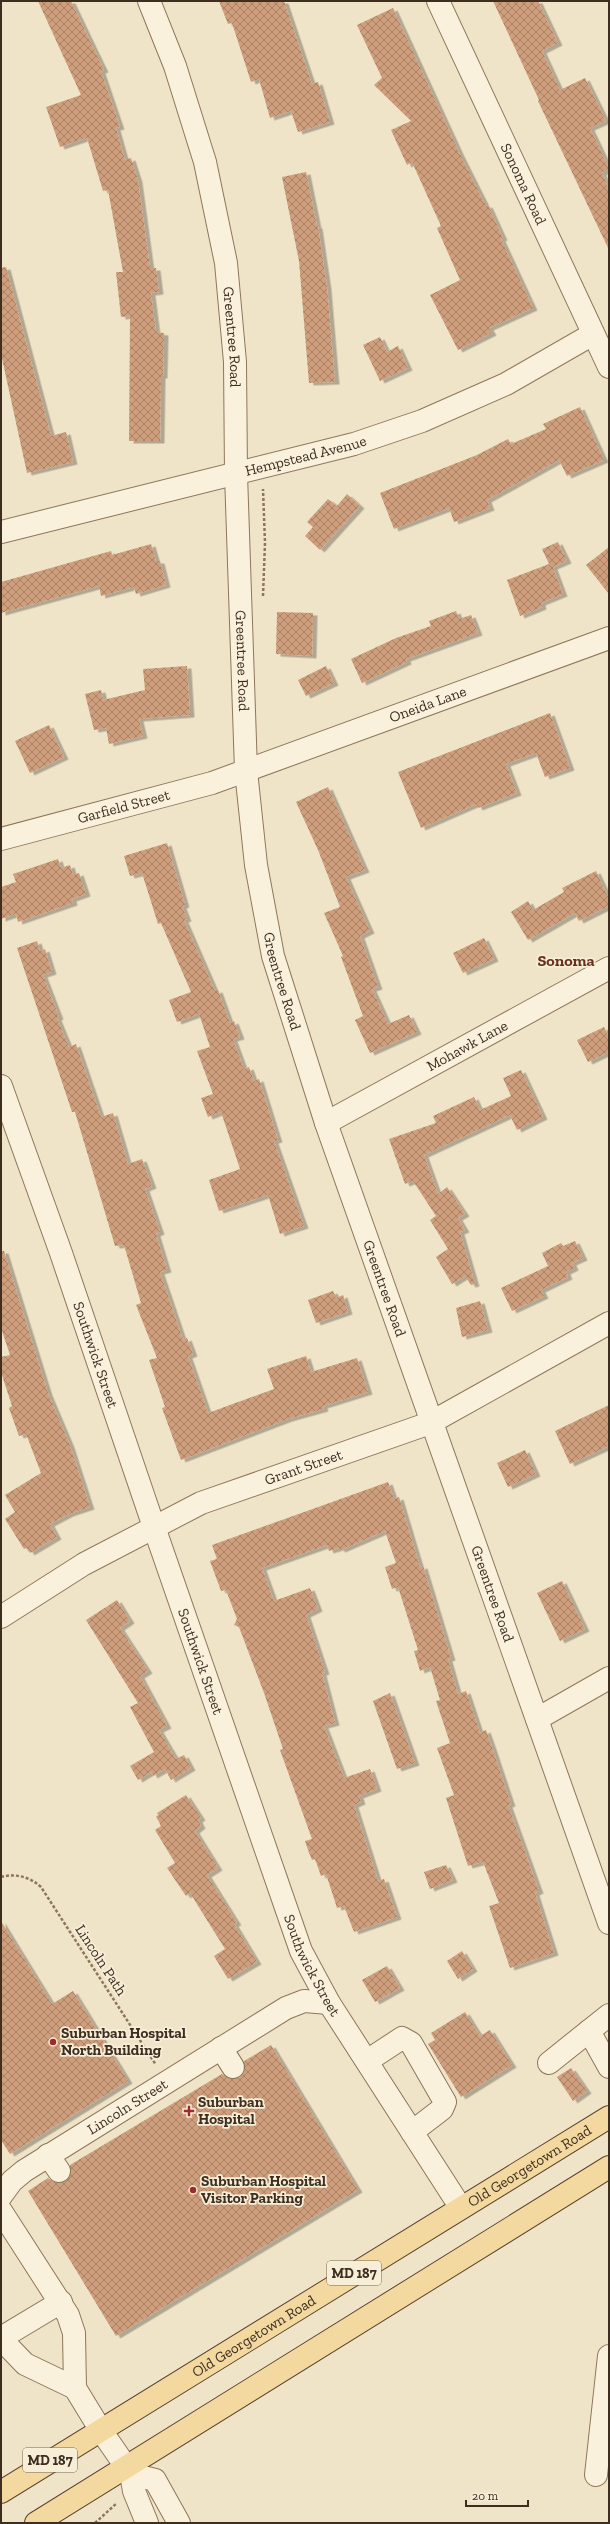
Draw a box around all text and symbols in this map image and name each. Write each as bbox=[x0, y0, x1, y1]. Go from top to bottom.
street label: Sonoma Road bbox=[497, 140, 551, 228]
street label: Greentree Road bbox=[219, 286, 244, 388]
street label: Hempstead Avenue bbox=[243, 431, 369, 480]
street label: Greentree Road bbox=[232, 610, 253, 712]
street label: Oneida Lane bbox=[387, 682, 469, 727]
street label: Garfield Street bbox=[76, 785, 172, 827]
street label: Greentree Road bbox=[260, 931, 305, 1033]
district label: Sonoma bbox=[537, 951, 595, 970]
street label: Mohawk Lane bbox=[424, 1016, 511, 1075]
street label: Greentree Road bbox=[359, 1238, 410, 1340]
street label: Southwick Street bbox=[69, 1299, 122, 1411]
street label: Grant Street bbox=[262, 1445, 345, 1489]
street label: Greentree Road bbox=[467, 1543, 518, 1645]
street label: Southwick Street bbox=[174, 1606, 227, 1717]
street label: Southwick Street bbox=[280, 1912, 344, 2020]
street label: Lincoln Path bbox=[71, 1921, 131, 1999]
place label: Suburban Hospital North Building bbox=[61, 2024, 186, 2059]
marker: Suburban Hospital North Building bbox=[48, 2037, 58, 2047]
street label: Lincoln Street bbox=[84, 2075, 171, 2138]
place label: Suburban Hospital bbox=[198, 2093, 264, 2128]
marker: Suburban Hospital bbox=[183, 2105, 195, 2117]
street label: Old Georgetown Road bbox=[464, 2121, 595, 2211]
place label: Suburban Hospital Visitor Parking bbox=[201, 2172, 326, 2207]
marker: Suburban Hospital Visitor Parking bbox=[188, 2185, 198, 2195]
road number: MD 187 bbox=[327, 2261, 381, 2285]
street label: Old Georgetown Road bbox=[189, 2291, 320, 2381]
road number: MD 187 bbox=[23, 2448, 77, 2472]
scale bar bbox=[466, 2482, 528, 2508]
text: 20 m bbox=[472, 2489, 499, 2503]

